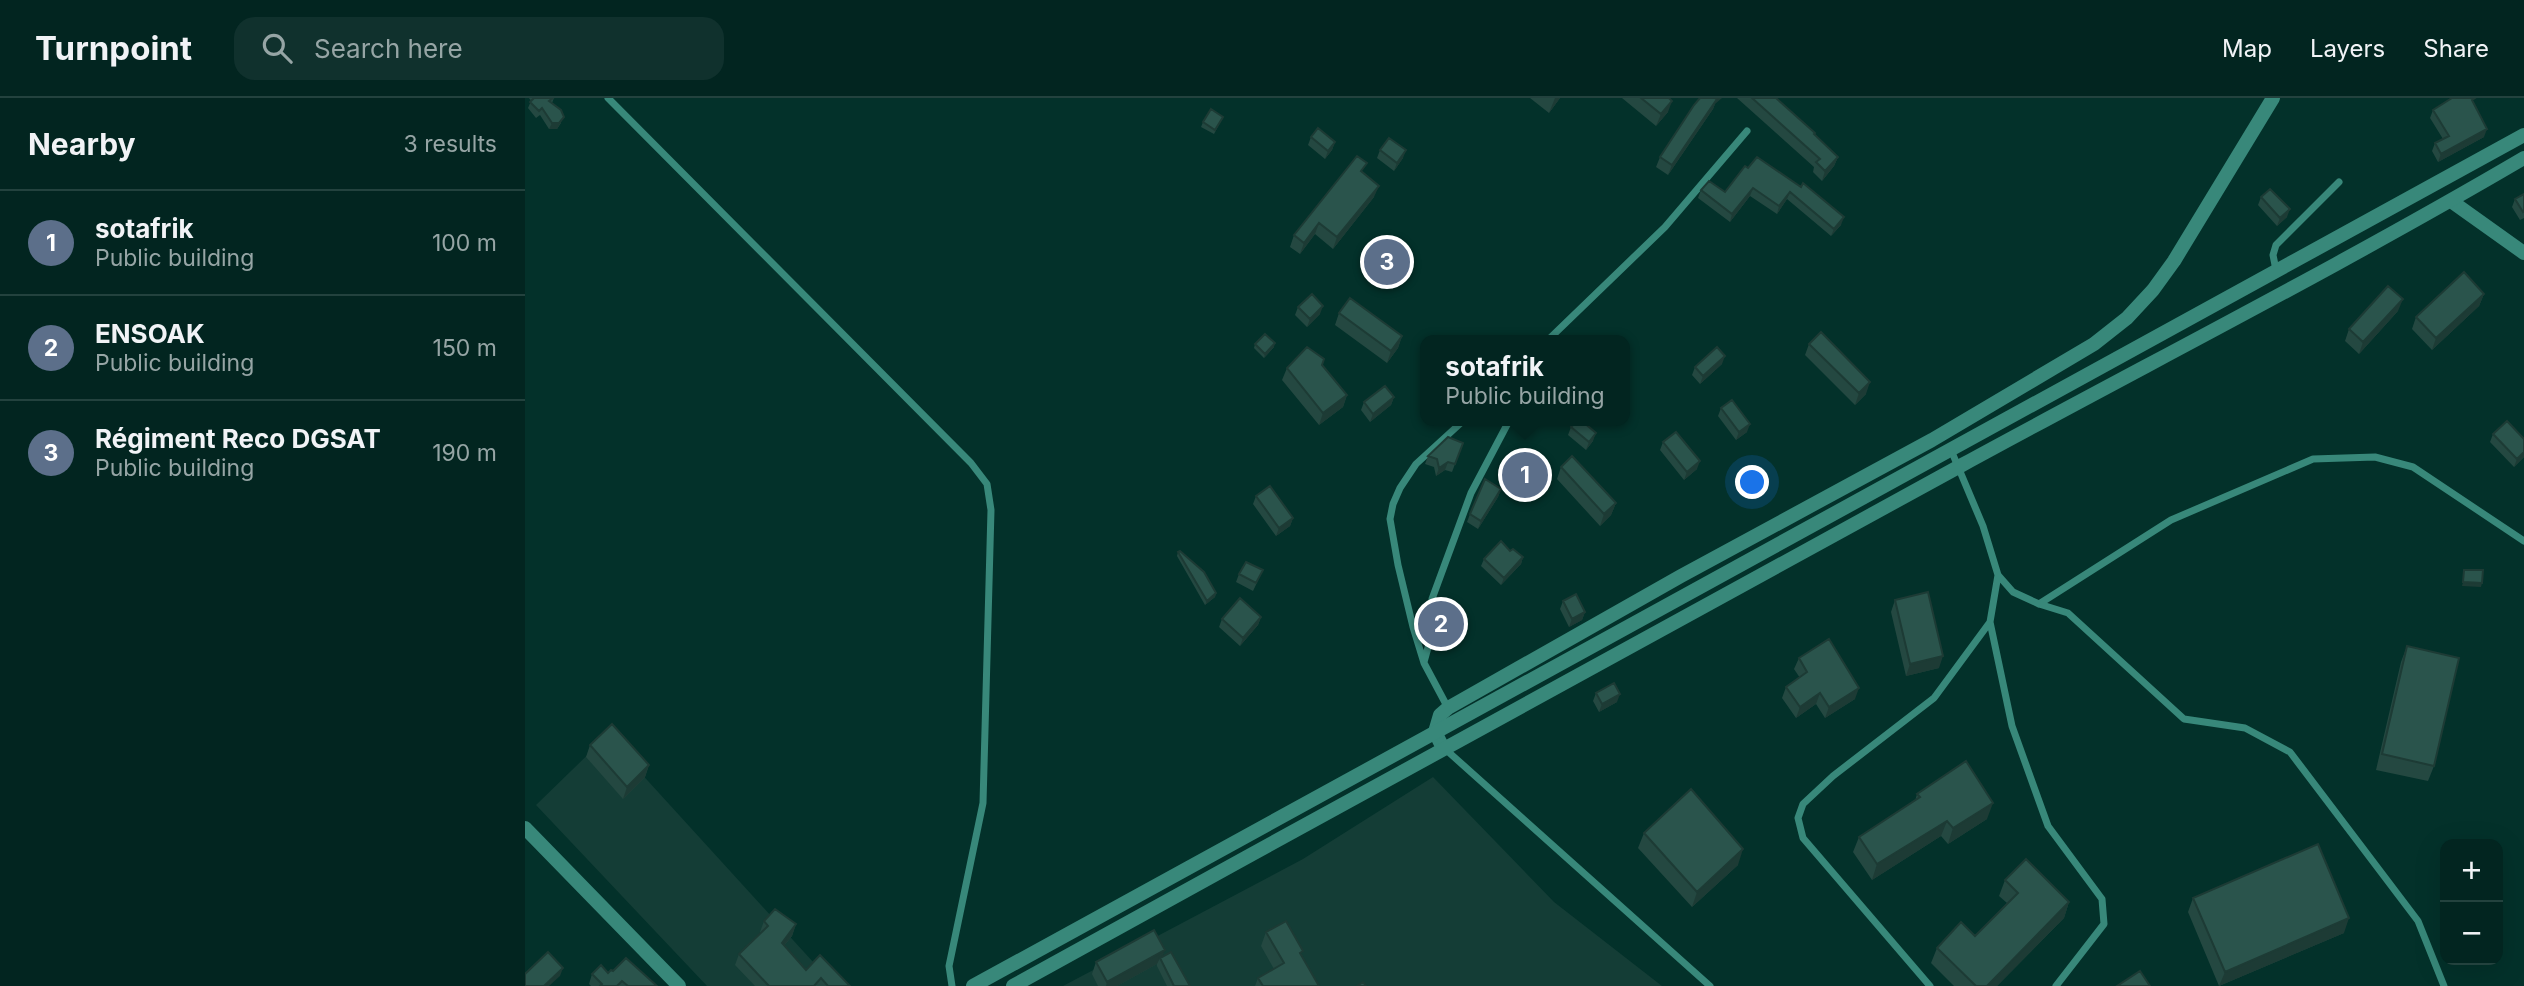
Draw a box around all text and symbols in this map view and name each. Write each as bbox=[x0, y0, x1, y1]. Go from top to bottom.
search box bbox=[234, 17, 724, 80]
text: Turnpoint bbox=[35, 28, 192, 68]
icon: search bbox=[258, 29, 296, 67]
text: Search here bbox=[314, 33, 463, 64]
text: Map bbox=[2222, 34, 2272, 63]
text: Layers bbox=[2310, 34, 2385, 63]
text: Share bbox=[2423, 34, 2489, 63]
text: Nearby bbox=[28, 126, 136, 162]
text: 3 results bbox=[404, 130, 497, 158]
text: sotafrik bbox=[95, 213, 194, 244]
text: 1 bbox=[46, 229, 56, 257]
text: 100 m bbox=[432, 229, 497, 257]
pin: 3 bbox=[1364, 236, 1410, 288]
text: Public building bbox=[95, 244, 254, 272]
text: ENSOAK bbox=[95, 318, 205, 349]
text: 2 bbox=[44, 334, 58, 362]
text: 150 m bbox=[433, 334, 497, 362]
popup bbox=[1420, 335, 1630, 426]
text: Public building bbox=[95, 349, 254, 377]
text: sotafrik bbox=[1445, 351, 1544, 382]
text: Public building bbox=[1445, 382, 1605, 410]
text: Régiment Reco DGSAT bbox=[95, 423, 381, 454]
text: 3 bbox=[44, 439, 58, 467]
text: 190 m bbox=[432, 439, 497, 467]
pin: 1 bbox=[1502, 449, 1548, 501]
text: Public building bbox=[95, 454, 254, 482]
your location bbox=[1735, 465, 1769, 499]
pin: 2 bbox=[1418, 598, 1464, 650]
map controls bbox=[2440, 839, 2503, 965]
button: + bbox=[2440, 839, 2503, 902]
button: − bbox=[2440, 902, 2503, 965]

